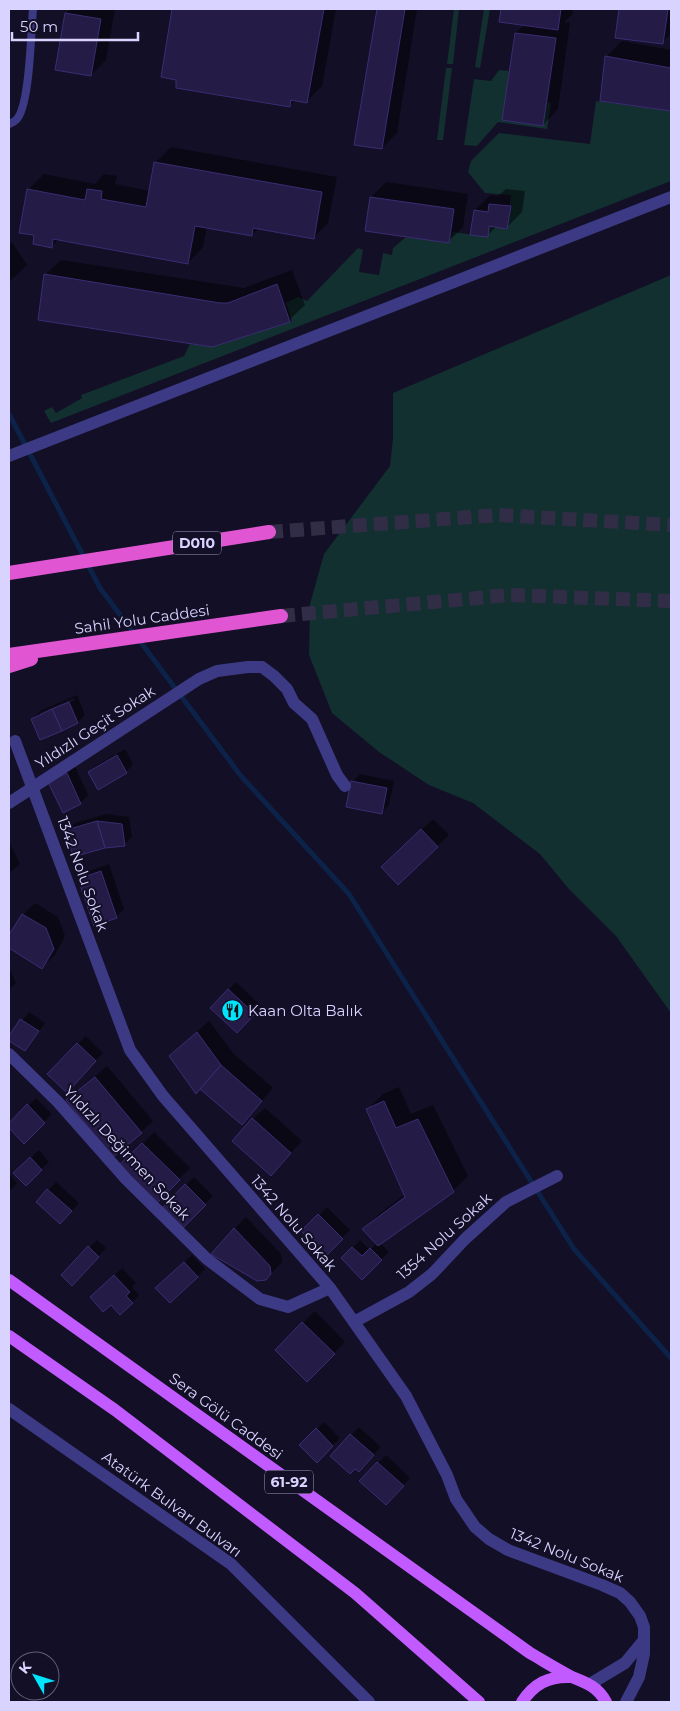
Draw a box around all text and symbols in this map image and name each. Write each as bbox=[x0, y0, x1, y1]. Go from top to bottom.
scale bar bbox=[12, 10, 139, 42]
text: 50 m bbox=[20, 17, 58, 36]
road number: D010 bbox=[173, 532, 221, 554]
street label: Sahil Yolu Caddesi bbox=[73, 600, 211, 638]
street label: Yıldızlı Geçit Sokak bbox=[32, 681, 159, 773]
street label: 1342 Nolu Sokak bbox=[53, 814, 113, 934]
restaurant icon: Kaan Olta Balık bbox=[220, 998, 244, 1022]
place label: Kaan Olta Balık bbox=[248, 1001, 363, 1020]
street label: Yıldızlı Değirmen Sokak bbox=[60, 1082, 194, 1224]
street label: 1342 Nolu Sokak bbox=[247, 1171, 341, 1275]
street label: 1354 Nolu Sokak bbox=[393, 1188, 495, 1284]
street label: Sera Gölü Caddesi bbox=[166, 1368, 286, 1464]
street label: Atatürk Bulvarı Bulvarı bbox=[98, 1447, 246, 1561]
road number: 61-92 bbox=[265, 1470, 313, 1494]
street label: 1342 Nolu Sokak bbox=[507, 1524, 627, 1587]
north arrow bbox=[10, 1651, 60, 1701]
text: K bbox=[15, 1658, 36, 1678]

